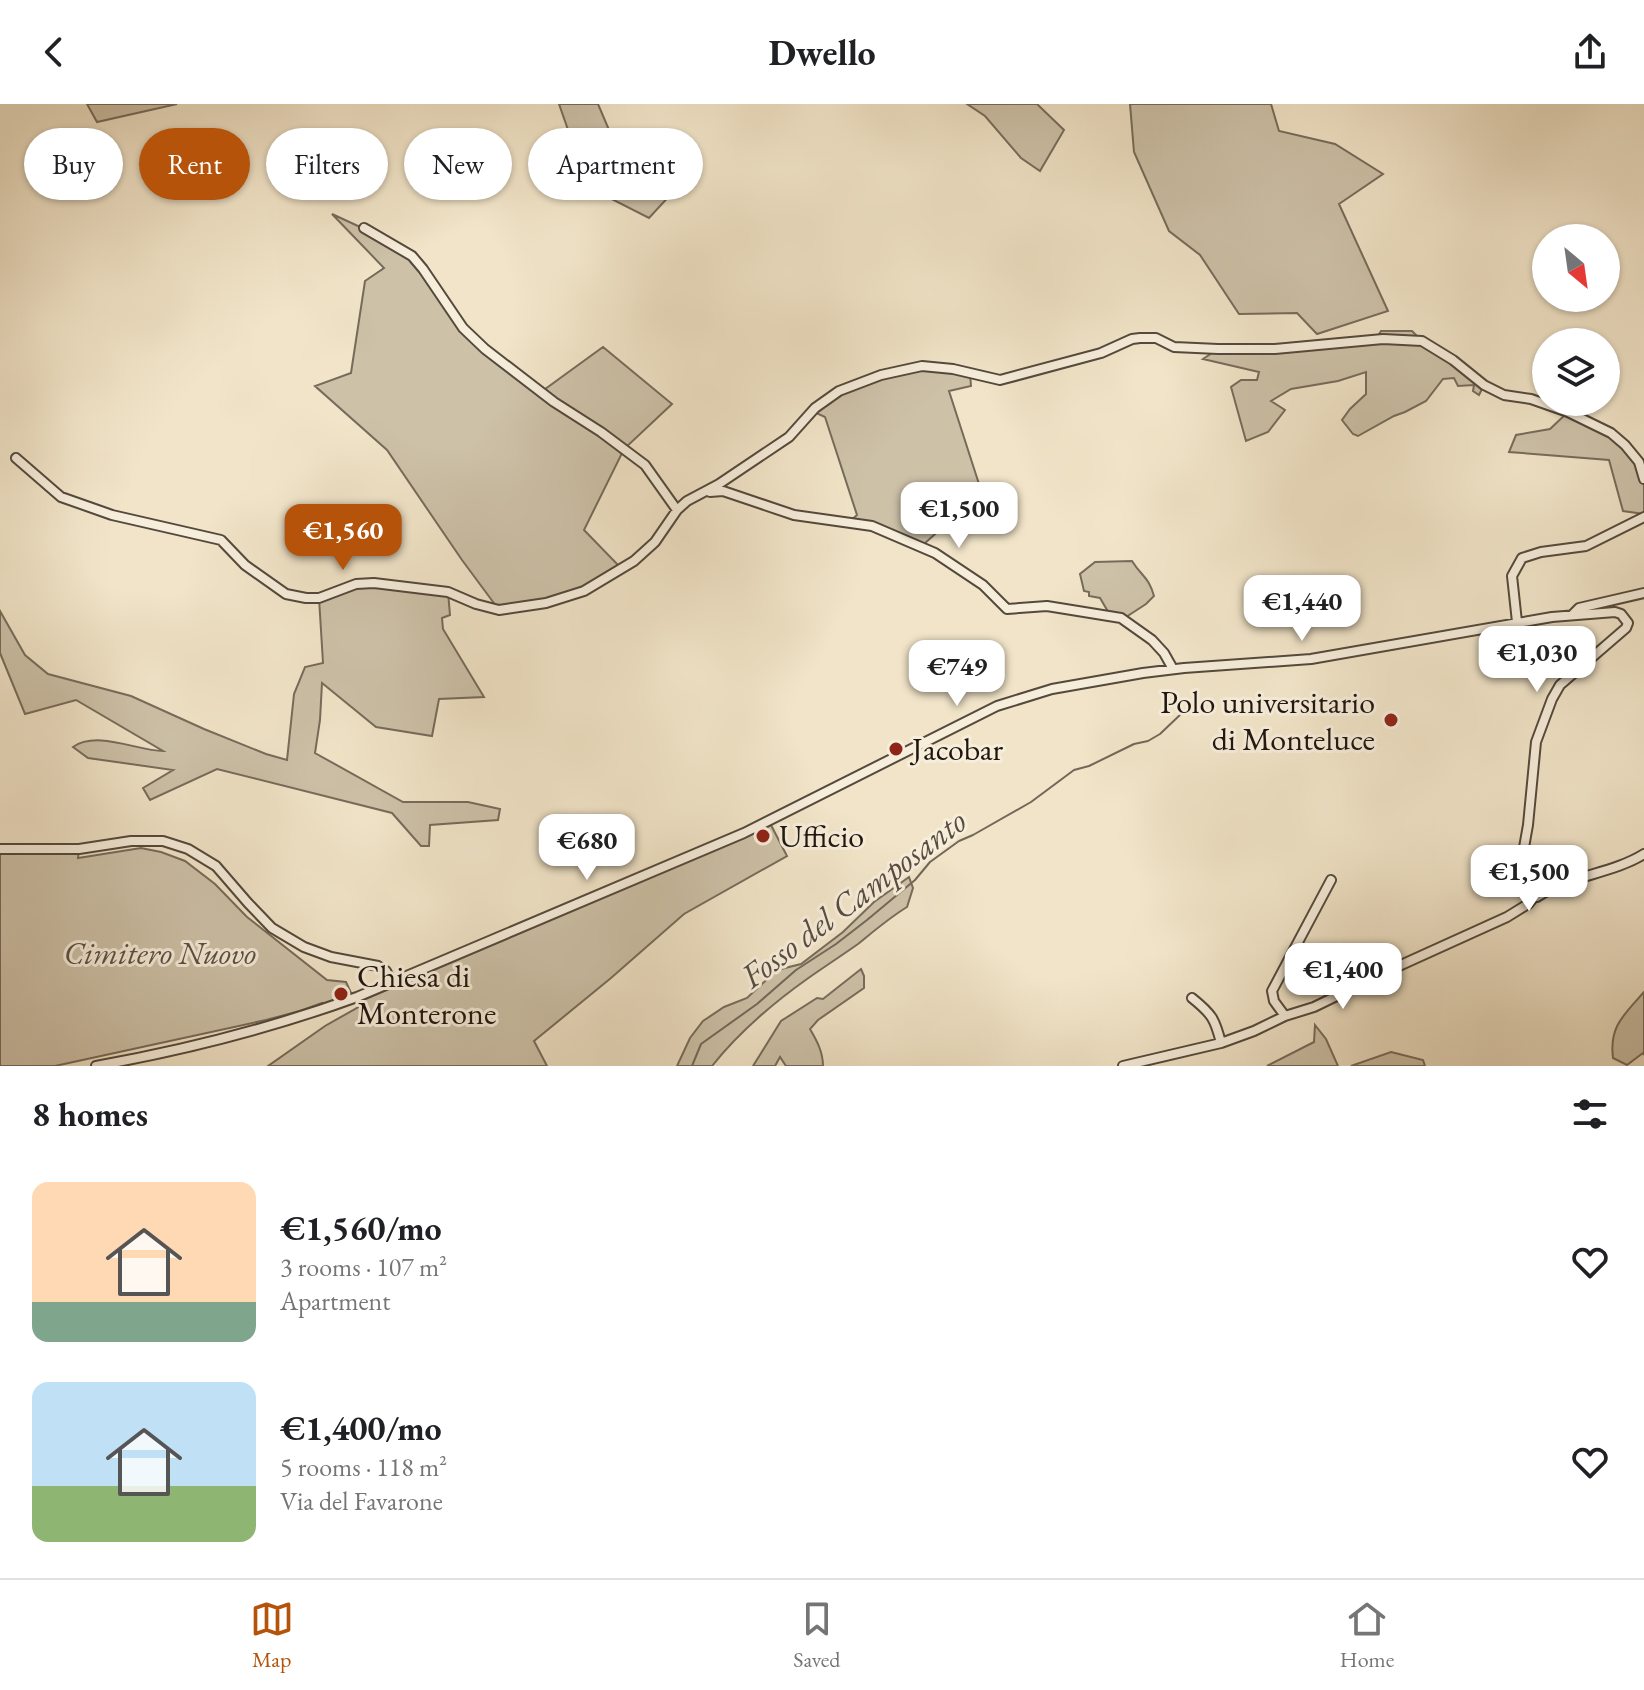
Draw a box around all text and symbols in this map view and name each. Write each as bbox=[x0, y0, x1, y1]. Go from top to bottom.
text: Dwello bbox=[768, 29, 876, 76]
icon: back bbox=[32, 30, 76, 74]
icon: share bbox=[1568, 30, 1612, 74]
chip: Buy bbox=[24, 128, 123, 200]
chip: Rent bbox=[139, 128, 250, 200]
chip: Filters bbox=[266, 128, 388, 200]
chip: New bbox=[404, 128, 512, 200]
chip: Apartment bbox=[528, 128, 703, 200]
north arrow bbox=[1532, 224, 1620, 312]
map controls bbox=[1532, 224, 1620, 416]
button: layers bbox=[1532, 328, 1620, 416]
pin: €1,500 bbox=[894, 482, 1024, 550]
text: €1,500 bbox=[919, 491, 999, 525]
pin: €1,560 bbox=[278, 504, 408, 572]
text: €1,560 bbox=[303, 513, 383, 547]
pin: €1,440 bbox=[1237, 575, 1367, 643]
text: €1,440 bbox=[1262, 584, 1342, 618]
pin: €1,030 bbox=[1472, 626, 1602, 694]
text: €1,030 bbox=[1497, 635, 1577, 669]
pin: €749 bbox=[910, 640, 1004, 708]
text: €749 bbox=[927, 649, 987, 683]
place label: Polo universitario di Monteluce bbox=[1160, 681, 1375, 760]
marker: Polo universitario di Monteluce bbox=[1382, 711, 1400, 729]
place label: Jacobar bbox=[909, 728, 1003, 770]
marker: Jacobar bbox=[887, 740, 905, 758]
water label: Fosso del Camposanto bbox=[730, 799, 975, 998]
pin: €680 bbox=[540, 814, 634, 882]
place label: Ufficio bbox=[779, 815, 864, 857]
text: €680 bbox=[557, 823, 617, 857]
marker: Ufficio bbox=[754, 827, 772, 845]
pin: €1,500 bbox=[1464, 845, 1594, 913]
text: €1,500 bbox=[1489, 854, 1569, 888]
park label: Cimitero Nuovo bbox=[64, 932, 256, 974]
pin: €1,400 bbox=[1278, 943, 1408, 1011]
text: €1,400 bbox=[1303, 952, 1383, 986]
place label: Chiesa di Monterone bbox=[357, 955, 496, 1034]
marker: Chiesa di Monterone bbox=[332, 985, 350, 1003]
text: 8 homes bbox=[32, 1092, 148, 1136]
icon: filters bbox=[1568, 1092, 1612, 1136]
text: €1,560/mo bbox=[280, 1206, 442, 1250]
icon: home bbox=[96, 1214, 192, 1310]
icon: heart bbox=[1568, 1240, 1612, 1284]
text: 3 rooms · 107 m² bbox=[280, 1250, 447, 1284]
text: Apartment bbox=[280, 1284, 390, 1318]
text: €1,400/mo bbox=[280, 1406, 442, 1450]
icon: home bbox=[96, 1414, 192, 1510]
icon: heart bbox=[1568, 1440, 1612, 1484]
text: 5 rooms · 118 m² bbox=[280, 1450, 447, 1484]
text: Via del Favarone bbox=[280, 1484, 443, 1518]
tab: Map bbox=[250, 1597, 294, 1674]
tab: Saved bbox=[793, 1597, 840, 1674]
tab: Home bbox=[1340, 1597, 1394, 1674]

